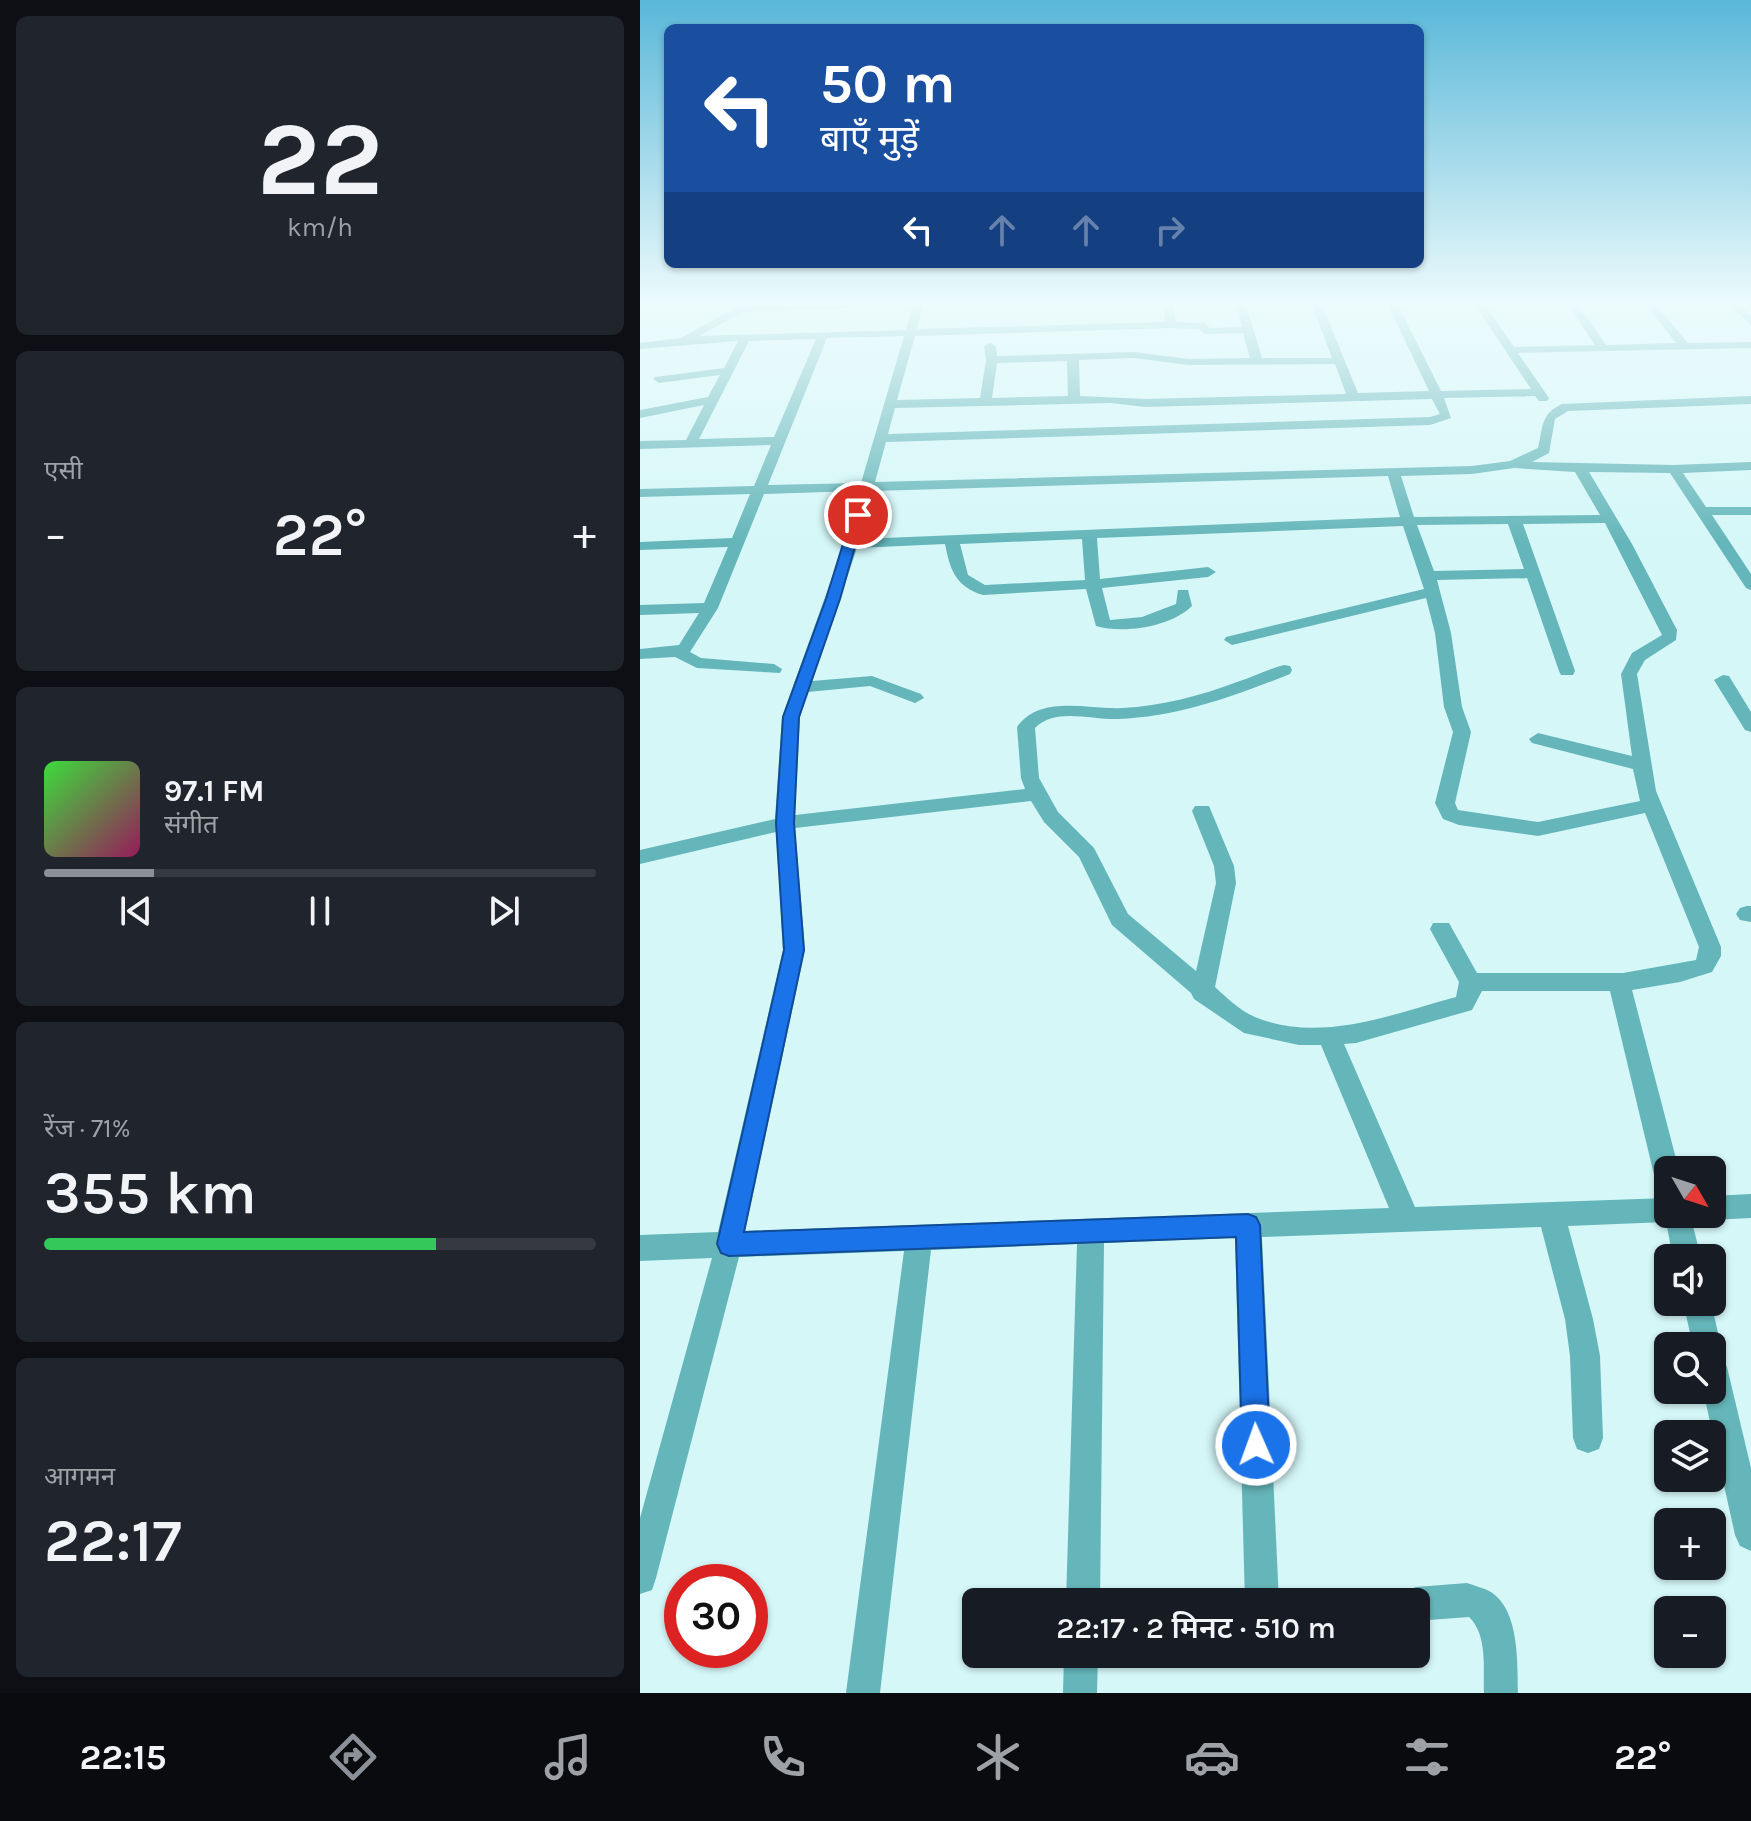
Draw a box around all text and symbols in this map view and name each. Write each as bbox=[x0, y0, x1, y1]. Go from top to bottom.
text: 50 m bbox=[820, 51, 955, 116]
icon: left bbox=[688, 56, 792, 160]
text: 22 bbox=[257, 99, 383, 220]
text: बाएँ मुड़ें bbox=[820, 118, 919, 160]
icon: left bbox=[896, 208, 940, 252]
icon: ahead bbox=[980, 208, 1024, 252]
icon: ahead bbox=[1064, 208, 1108, 252]
icon: right bbox=[1148, 208, 1192, 252]
text: km/h bbox=[287, 212, 353, 243]
text: एसी bbox=[44, 455, 83, 486]
pin bbox=[824, 481, 892, 549]
icon: arrive bbox=[836, 493, 880, 537]
text: 22° bbox=[273, 500, 367, 570]
text: − bbox=[44, 509, 67, 560]
text: + bbox=[573, 509, 596, 560]
text: 97.1 FM bbox=[164, 773, 265, 809]
text: संगीत bbox=[164, 809, 218, 840]
icon: previous bbox=[114, 889, 158, 933]
icon: pause bbox=[298, 889, 342, 933]
icon: next bbox=[482, 889, 526, 933]
text: रेंज · 71% bbox=[44, 1113, 131, 1144]
north arrow bbox=[1654, 1156, 1726, 1228]
map controls bbox=[1654, 1156, 1726, 1668]
text: 355 km bbox=[44, 1158, 257, 1228]
button: sound bbox=[1654, 1244, 1726, 1316]
button: search bbox=[1654, 1332, 1726, 1404]
position arrow bbox=[1214, 1403, 1298, 1487]
button: layers bbox=[1654, 1420, 1726, 1492]
text: आगमन bbox=[44, 1461, 115, 1492]
text: 22:17 bbox=[44, 1506, 182, 1576]
button: + bbox=[1654, 1508, 1726, 1580]
speed limit sign: 30 bbox=[664, 1564, 768, 1668]
button: − bbox=[1654, 1596, 1726, 1668]
text: 22:17 · 2 मिनट · 510 m bbox=[1056, 1610, 1336, 1646]
icon: directions bbox=[325, 1729, 381, 1785]
icon: music bbox=[540, 1729, 596, 1785]
icon: phone bbox=[755, 1729, 811, 1785]
icon: climate bbox=[970, 1729, 1026, 1785]
icon: car bbox=[1184, 1729, 1240, 1785]
icon: filters bbox=[1399, 1729, 1455, 1785]
text: 22:15 bbox=[79, 1736, 166, 1778]
text: 22° bbox=[1614, 1736, 1672, 1778]

